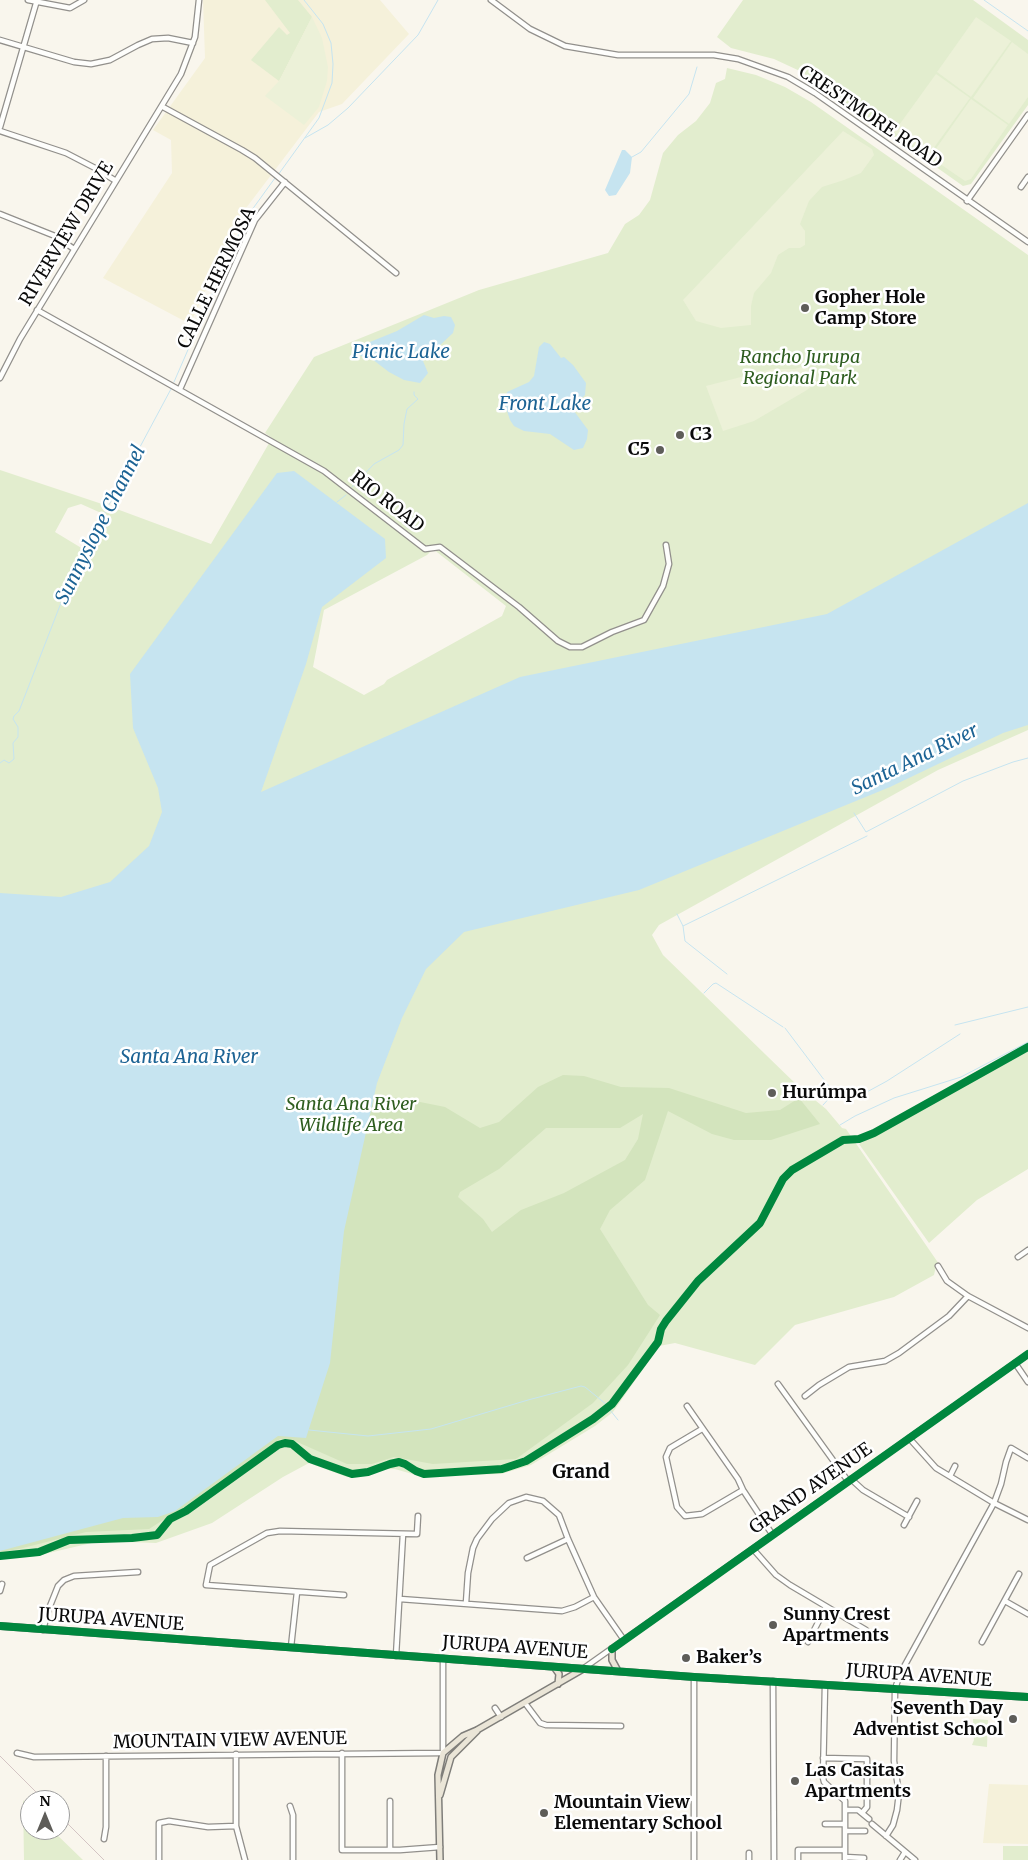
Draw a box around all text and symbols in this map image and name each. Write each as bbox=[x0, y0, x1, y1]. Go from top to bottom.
street label: CRESTMORE ROAD bbox=[794, 61, 946, 173]
street label: RIVERVIEW DRIVE bbox=[15, 158, 119, 310]
street label: CALLE HERMOSA bbox=[173, 204, 261, 352]
place label: Gopher Hole Camp Store bbox=[815, 287, 925, 330]
marker: Gopher Hole Camp Store bbox=[799, 302, 811, 314]
water label: Picnic Lake bbox=[352, 342, 450, 364]
park label: Rancho Jurupa Regional Park bbox=[740, 347, 860, 389]
water label: Front Lake bbox=[499, 394, 591, 416]
place label: C3 bbox=[690, 424, 712, 446]
marker: C3 bbox=[674, 429, 686, 441]
place label: C5 bbox=[628, 439, 650, 461]
water label: Sunnyslope Channel bbox=[51, 442, 151, 608]
marker: C5 bbox=[654, 444, 666, 456]
street label: RIO ROAD bbox=[346, 467, 428, 537]
water label: Santa Ana River bbox=[848, 720, 982, 800]
water label: Santa Ana River bbox=[120, 1047, 258, 1069]
place label: Hurúmpa bbox=[782, 1082, 867, 1104]
marker: Hurúmpa bbox=[766, 1087, 778, 1099]
park label: Santa Ana River Wildlife Area bbox=[286, 1094, 416, 1136]
street label: GRAND AVENUE bbox=[746, 1439, 876, 1539]
district label: Grand bbox=[552, 1462, 610, 1484]
street label: JURUPA AVENUE bbox=[37, 1604, 185, 1636]
place label: Sunny Crest Apartments bbox=[783, 1604, 890, 1646]
marker: Sunny Crest Apartments bbox=[767, 1619, 779, 1631]
street label: JURUPA AVENUE bbox=[441, 1632, 589, 1664]
place label: Baker’s bbox=[696, 1647, 762, 1669]
marker: Baker’s bbox=[680, 1652, 692, 1664]
street label: JURUPA AVENUE bbox=[845, 1660, 993, 1692]
place label: Seventh Day Adventist School bbox=[853, 1698, 1003, 1740]
marker: Seventh Day Adventist School bbox=[1007, 1713, 1019, 1725]
street label: MOUNTAIN VIEW AVENUE bbox=[113, 1728, 347, 1754]
place label: Las Casitas Apartments bbox=[805, 1760, 911, 1802]
marker: Las Casitas Apartments bbox=[789, 1775, 801, 1787]
north arrow bbox=[20, 1790, 70, 1840]
text: N bbox=[39, 1792, 51, 1810]
place label: Mountain View Elementary School bbox=[554, 1792, 722, 1835]
marker: Mountain View Elementary School bbox=[538, 1807, 550, 1819]

